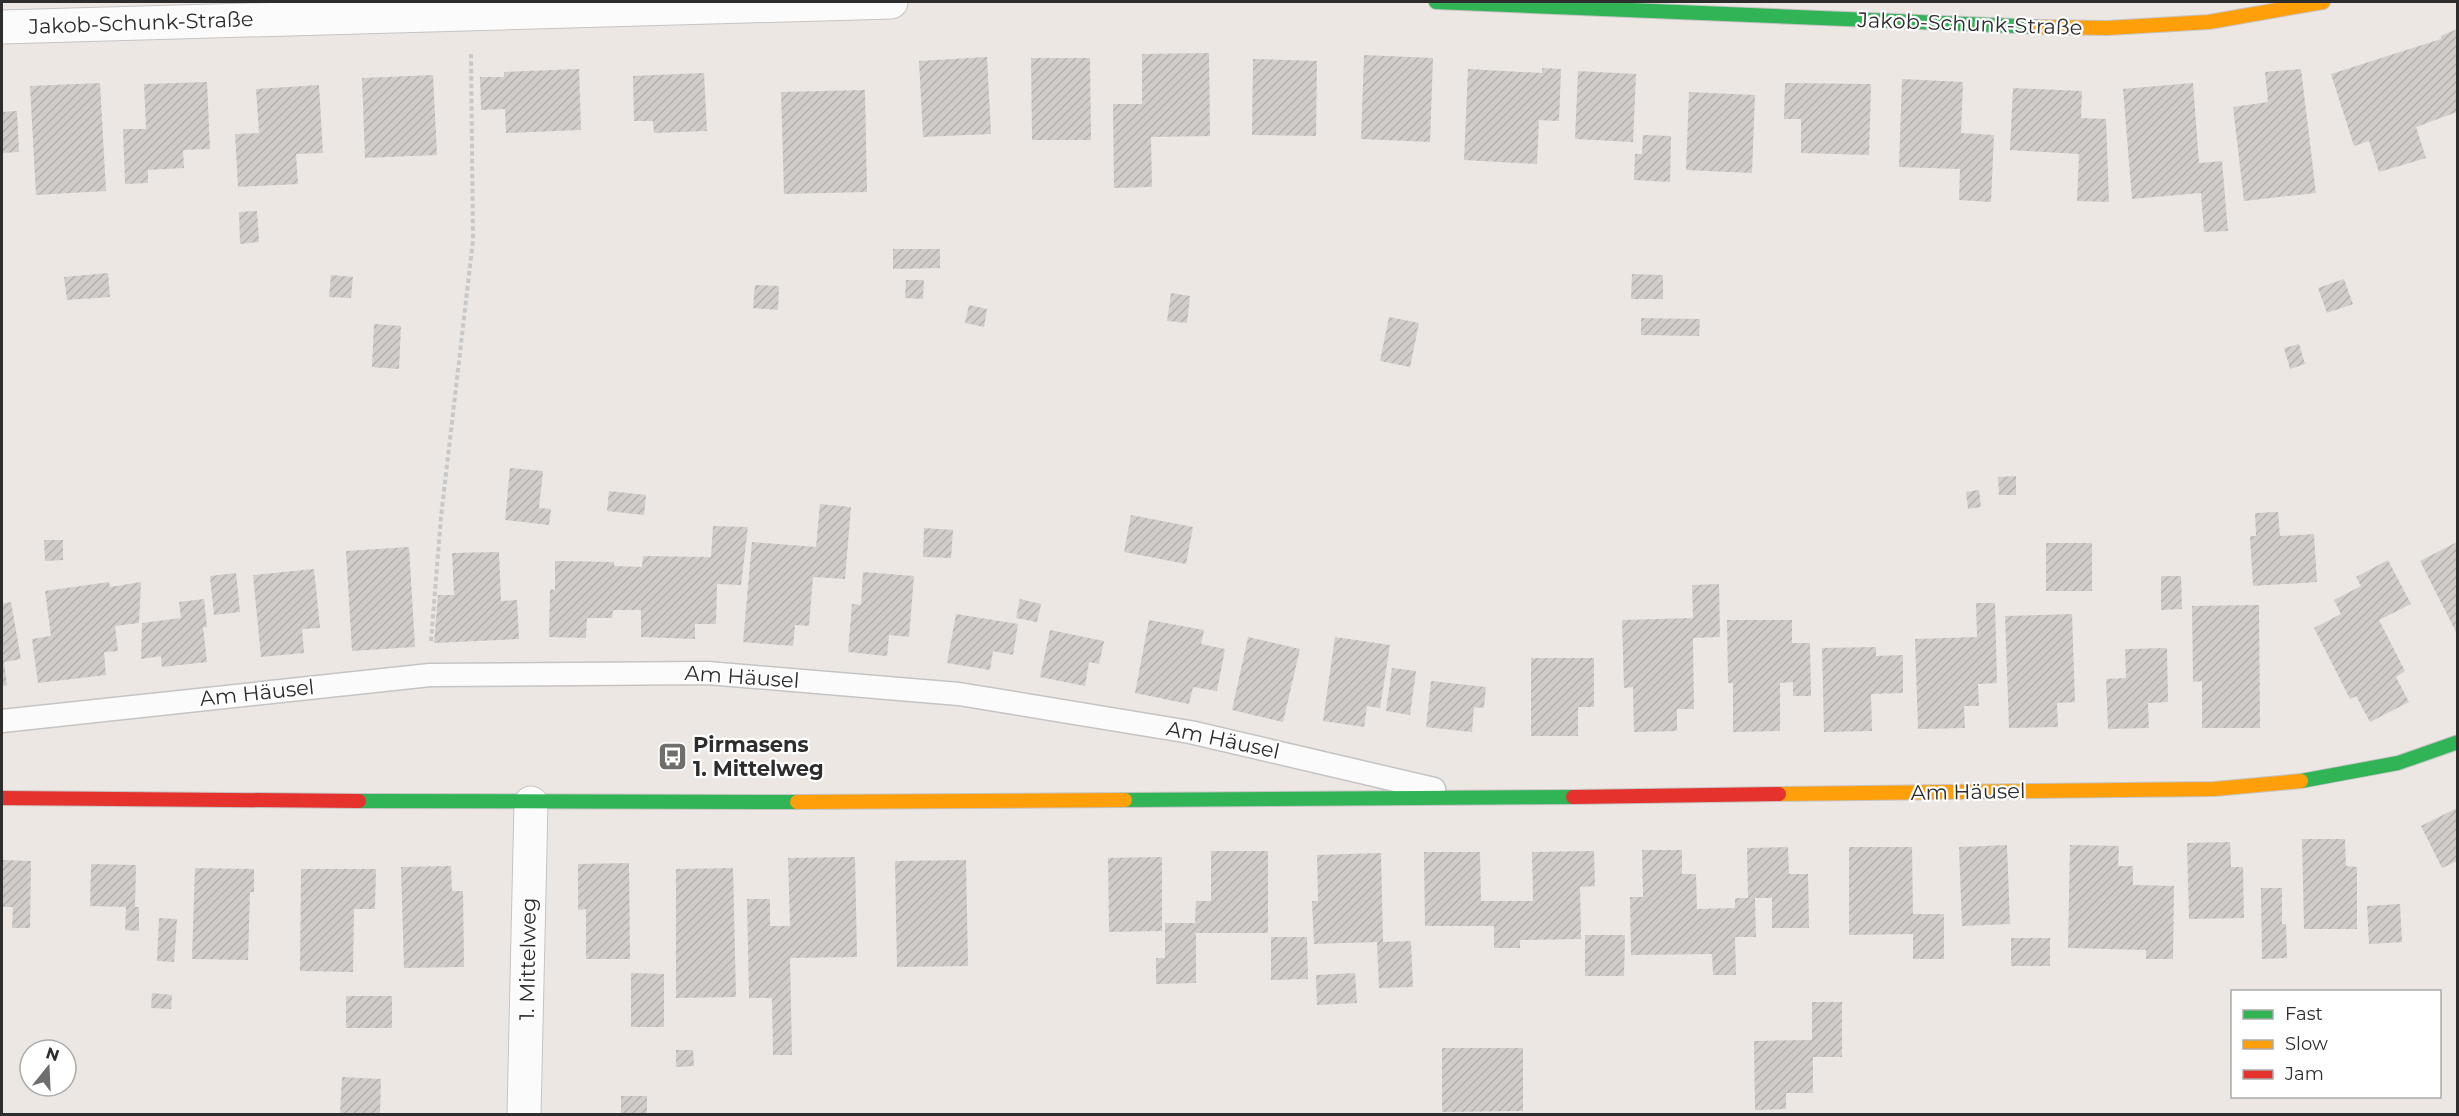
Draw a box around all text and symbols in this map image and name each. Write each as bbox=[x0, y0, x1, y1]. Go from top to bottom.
street label: Jakob-Schunk-Straße bbox=[27, 6, 254, 39]
street label: Jakob-Schunk-Straße bbox=[1856, 7, 2083, 40]
street label: Am Häusel bbox=[684, 660, 800, 693]
street label: Am Häusel bbox=[198, 674, 315, 711]
street label: Am Häusel bbox=[1164, 715, 1282, 764]
place label: Pirmasens 1. Mittelweg bbox=[693, 732, 824, 781]
bus stop icon: Pirmasens 1. Mittelweg bbox=[656, 741, 688, 773]
street label: Am Häusel bbox=[1910, 778, 2026, 805]
street label: 1. Mittelweg bbox=[514, 897, 541, 1021]
legend bbox=[2231, 990, 2441, 1098]
text: Fast bbox=[2285, 1003, 2323, 1025]
text: Slow bbox=[2285, 1033, 2328, 1055]
north arrow bbox=[18, 1038, 78, 1098]
text: N bbox=[43, 1043, 62, 1065]
text: Jam bbox=[2284, 1063, 2324, 1085]

